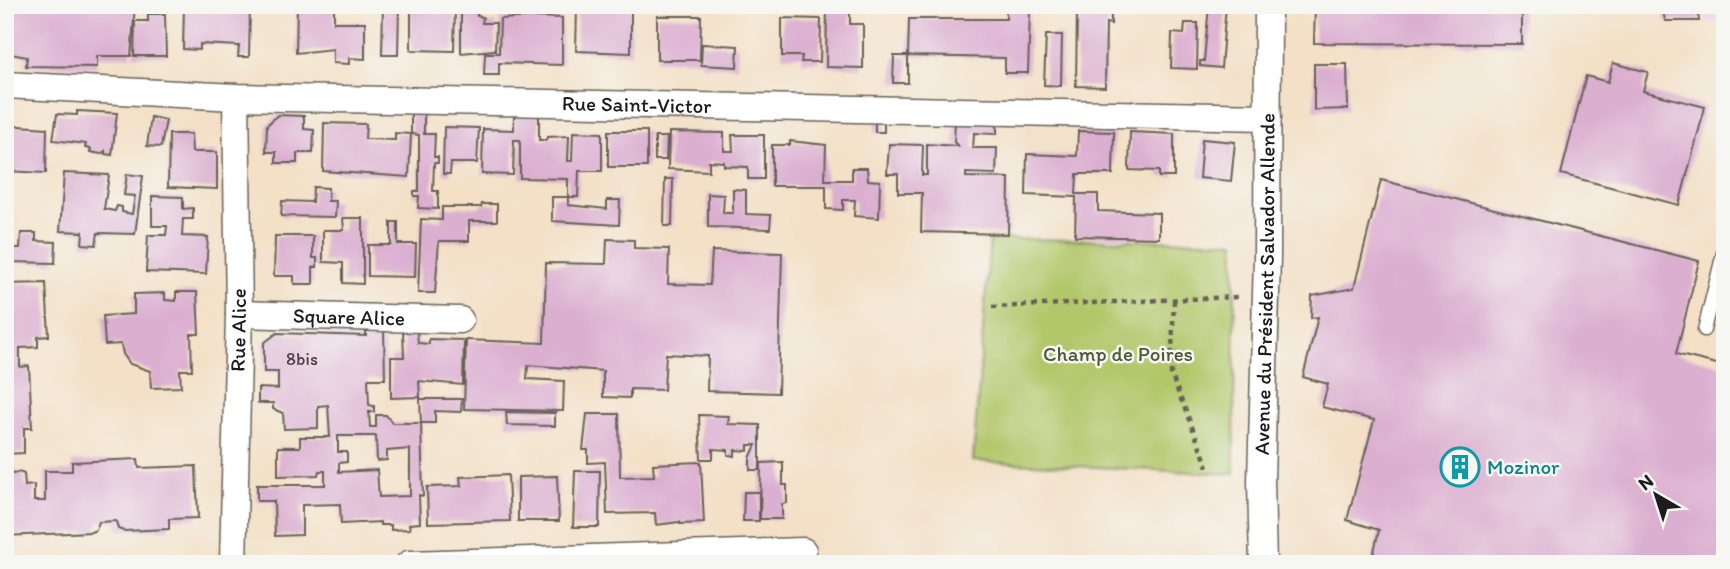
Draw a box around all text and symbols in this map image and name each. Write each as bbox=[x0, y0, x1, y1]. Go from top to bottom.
street label: Rue Saint-Victor bbox=[562, 90, 712, 118]
street label: Avenue du Président Salvador Allende bbox=[1249, 113, 1280, 455]
street label: Rue Alice bbox=[225, 288, 251, 372]
street label: Square Alice bbox=[293, 302, 405, 331]
park label: Champ de Poires bbox=[1043, 341, 1193, 366]
house number: 8bis bbox=[286, 348, 318, 370]
building icon: Mozinor bbox=[1439, 446, 1481, 488]
place label: Mozinor bbox=[1487, 454, 1560, 479]
north arrow bbox=[1622, 461, 1692, 530]
text: N bbox=[1633, 469, 1658, 495]

